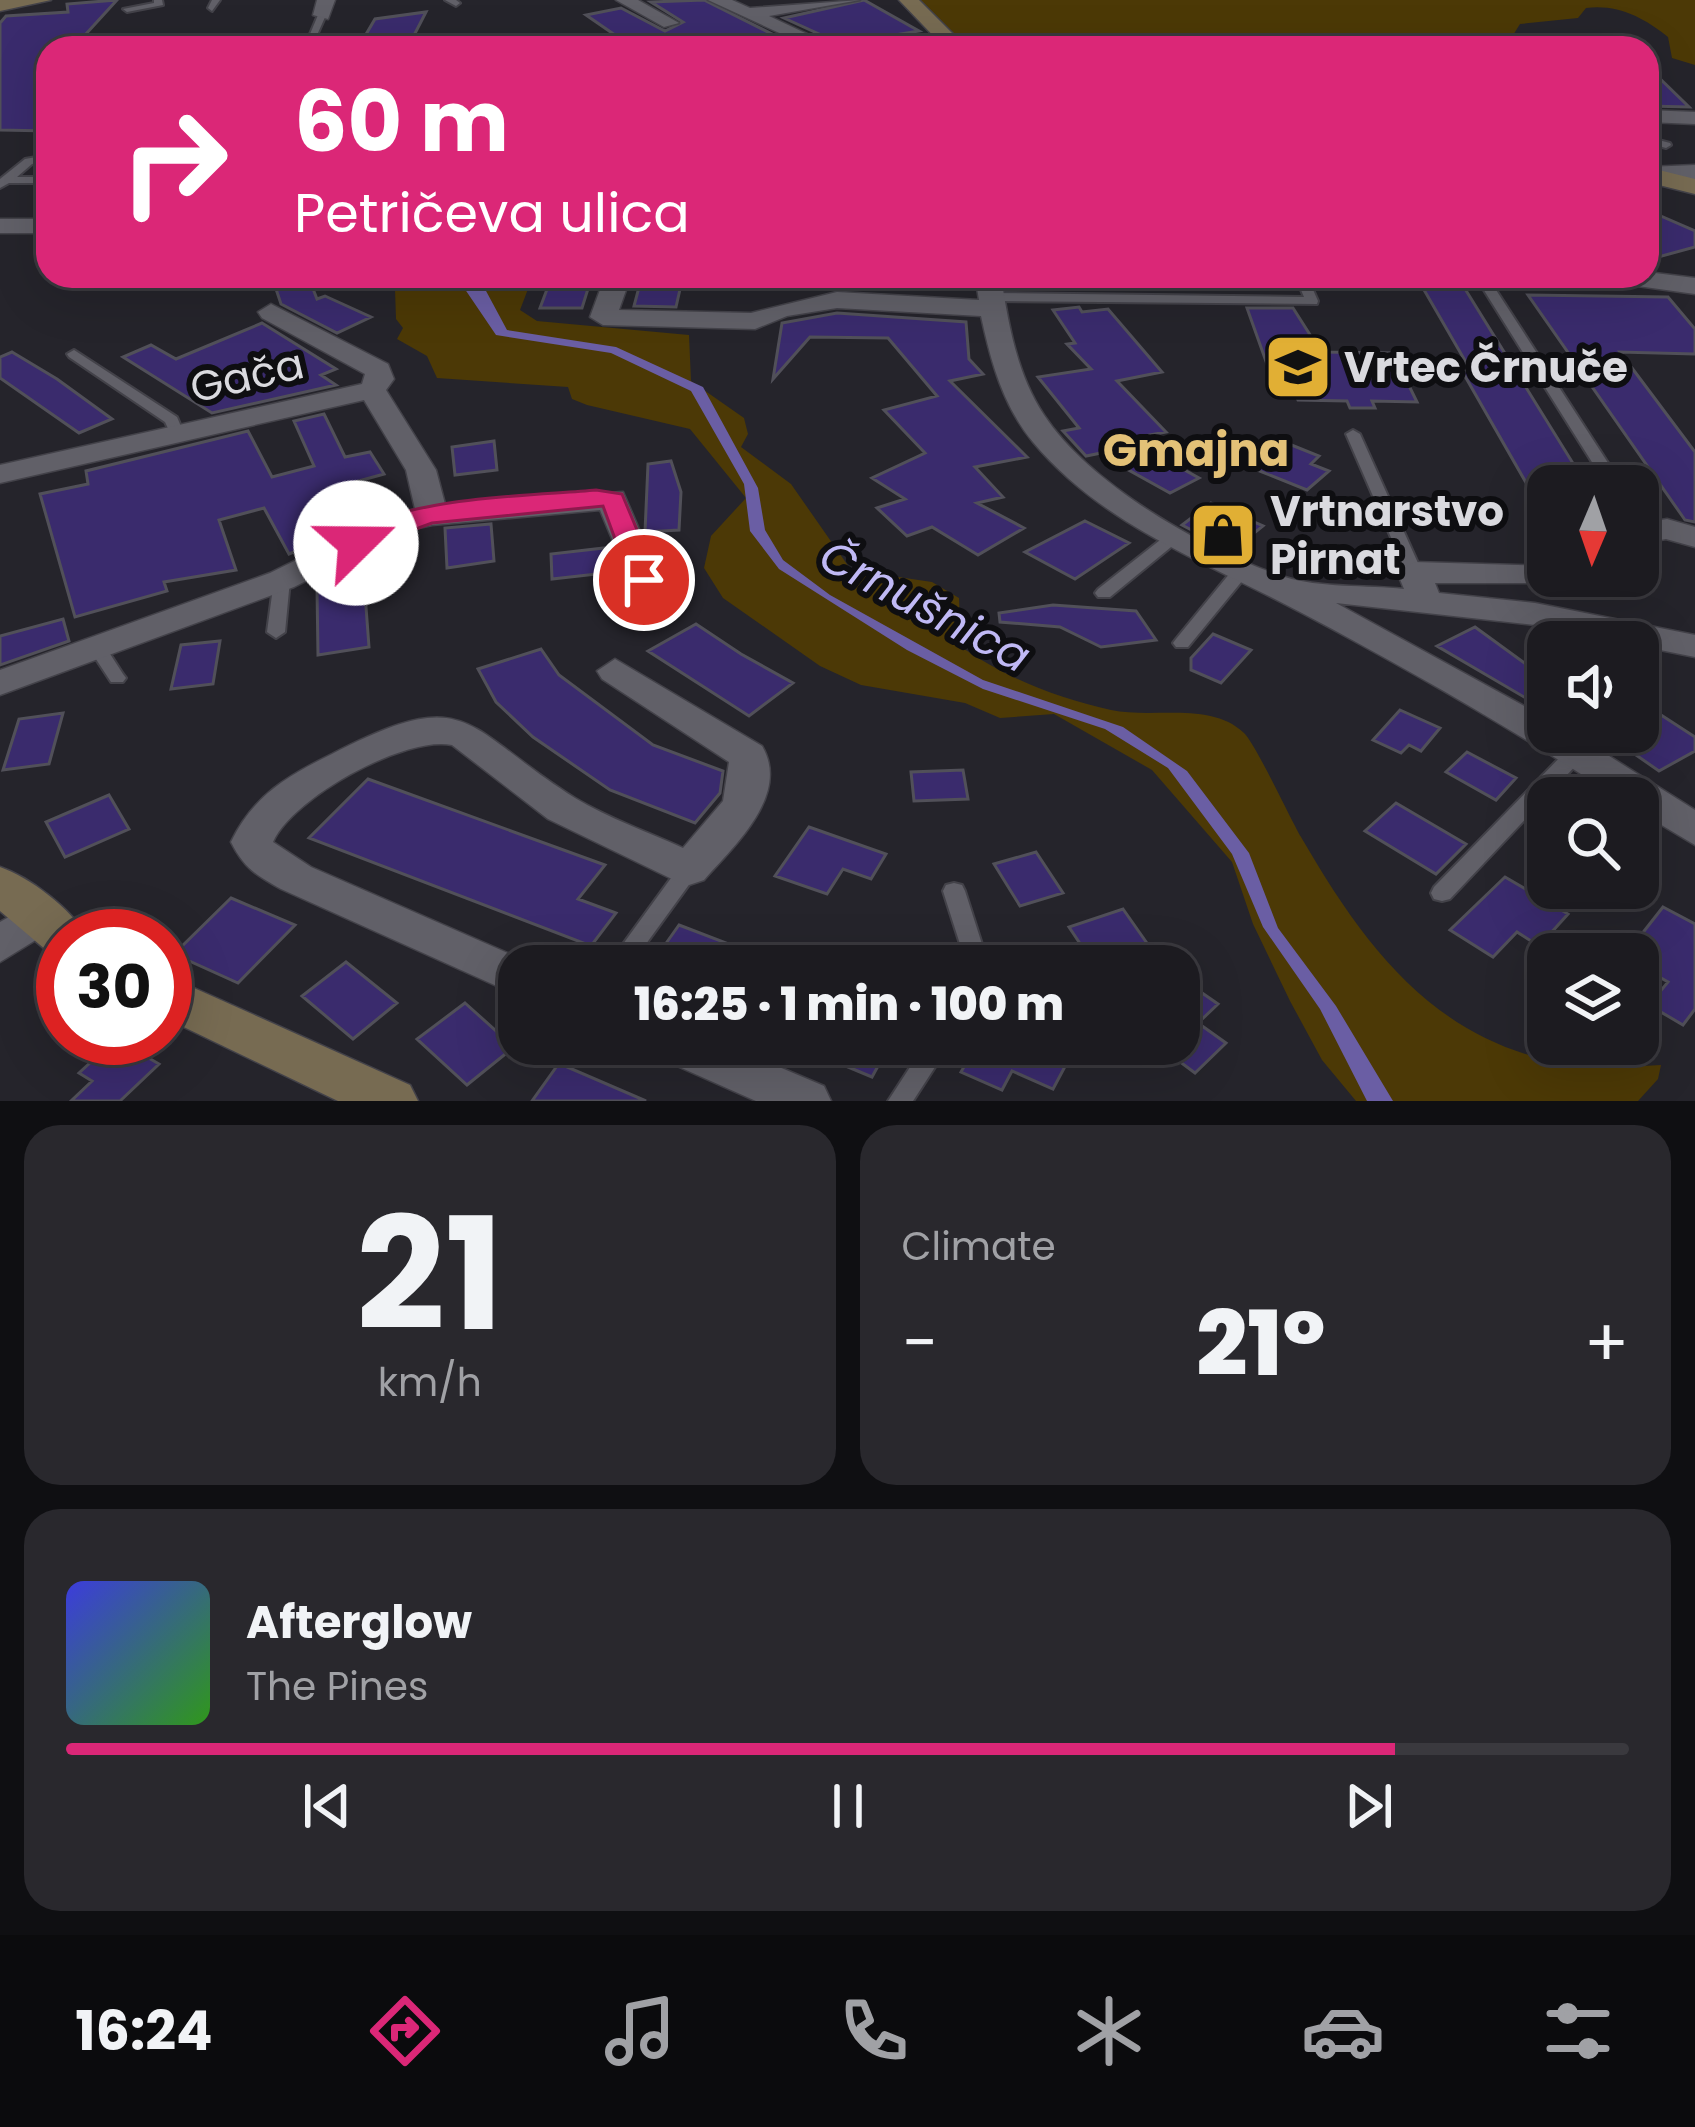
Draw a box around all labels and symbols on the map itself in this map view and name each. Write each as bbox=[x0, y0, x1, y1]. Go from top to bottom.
school or university icon: Vrtec Črnuče bbox=[1263, 332, 1333, 402]
street label: Gača bbox=[184, 334, 310, 418]
place label: Vrtec Črnuče bbox=[1344, 338, 1628, 397]
district label: Gmajna bbox=[1103, 419, 1289, 482]
north arrow bbox=[1527, 465, 1659, 597]
position arrow bbox=[293, 480, 419, 606]
place label: Vrtnarstvo Pirnat bbox=[1270, 482, 1504, 589]
shop icon: Vrtnarstvo Pirnat bbox=[1188, 500, 1258, 570]
water label: Črnušnica bbox=[809, 524, 1041, 688]
pin bbox=[593, 529, 695, 631]
speed limit sign: 30 bbox=[36, 909, 192, 1065]

